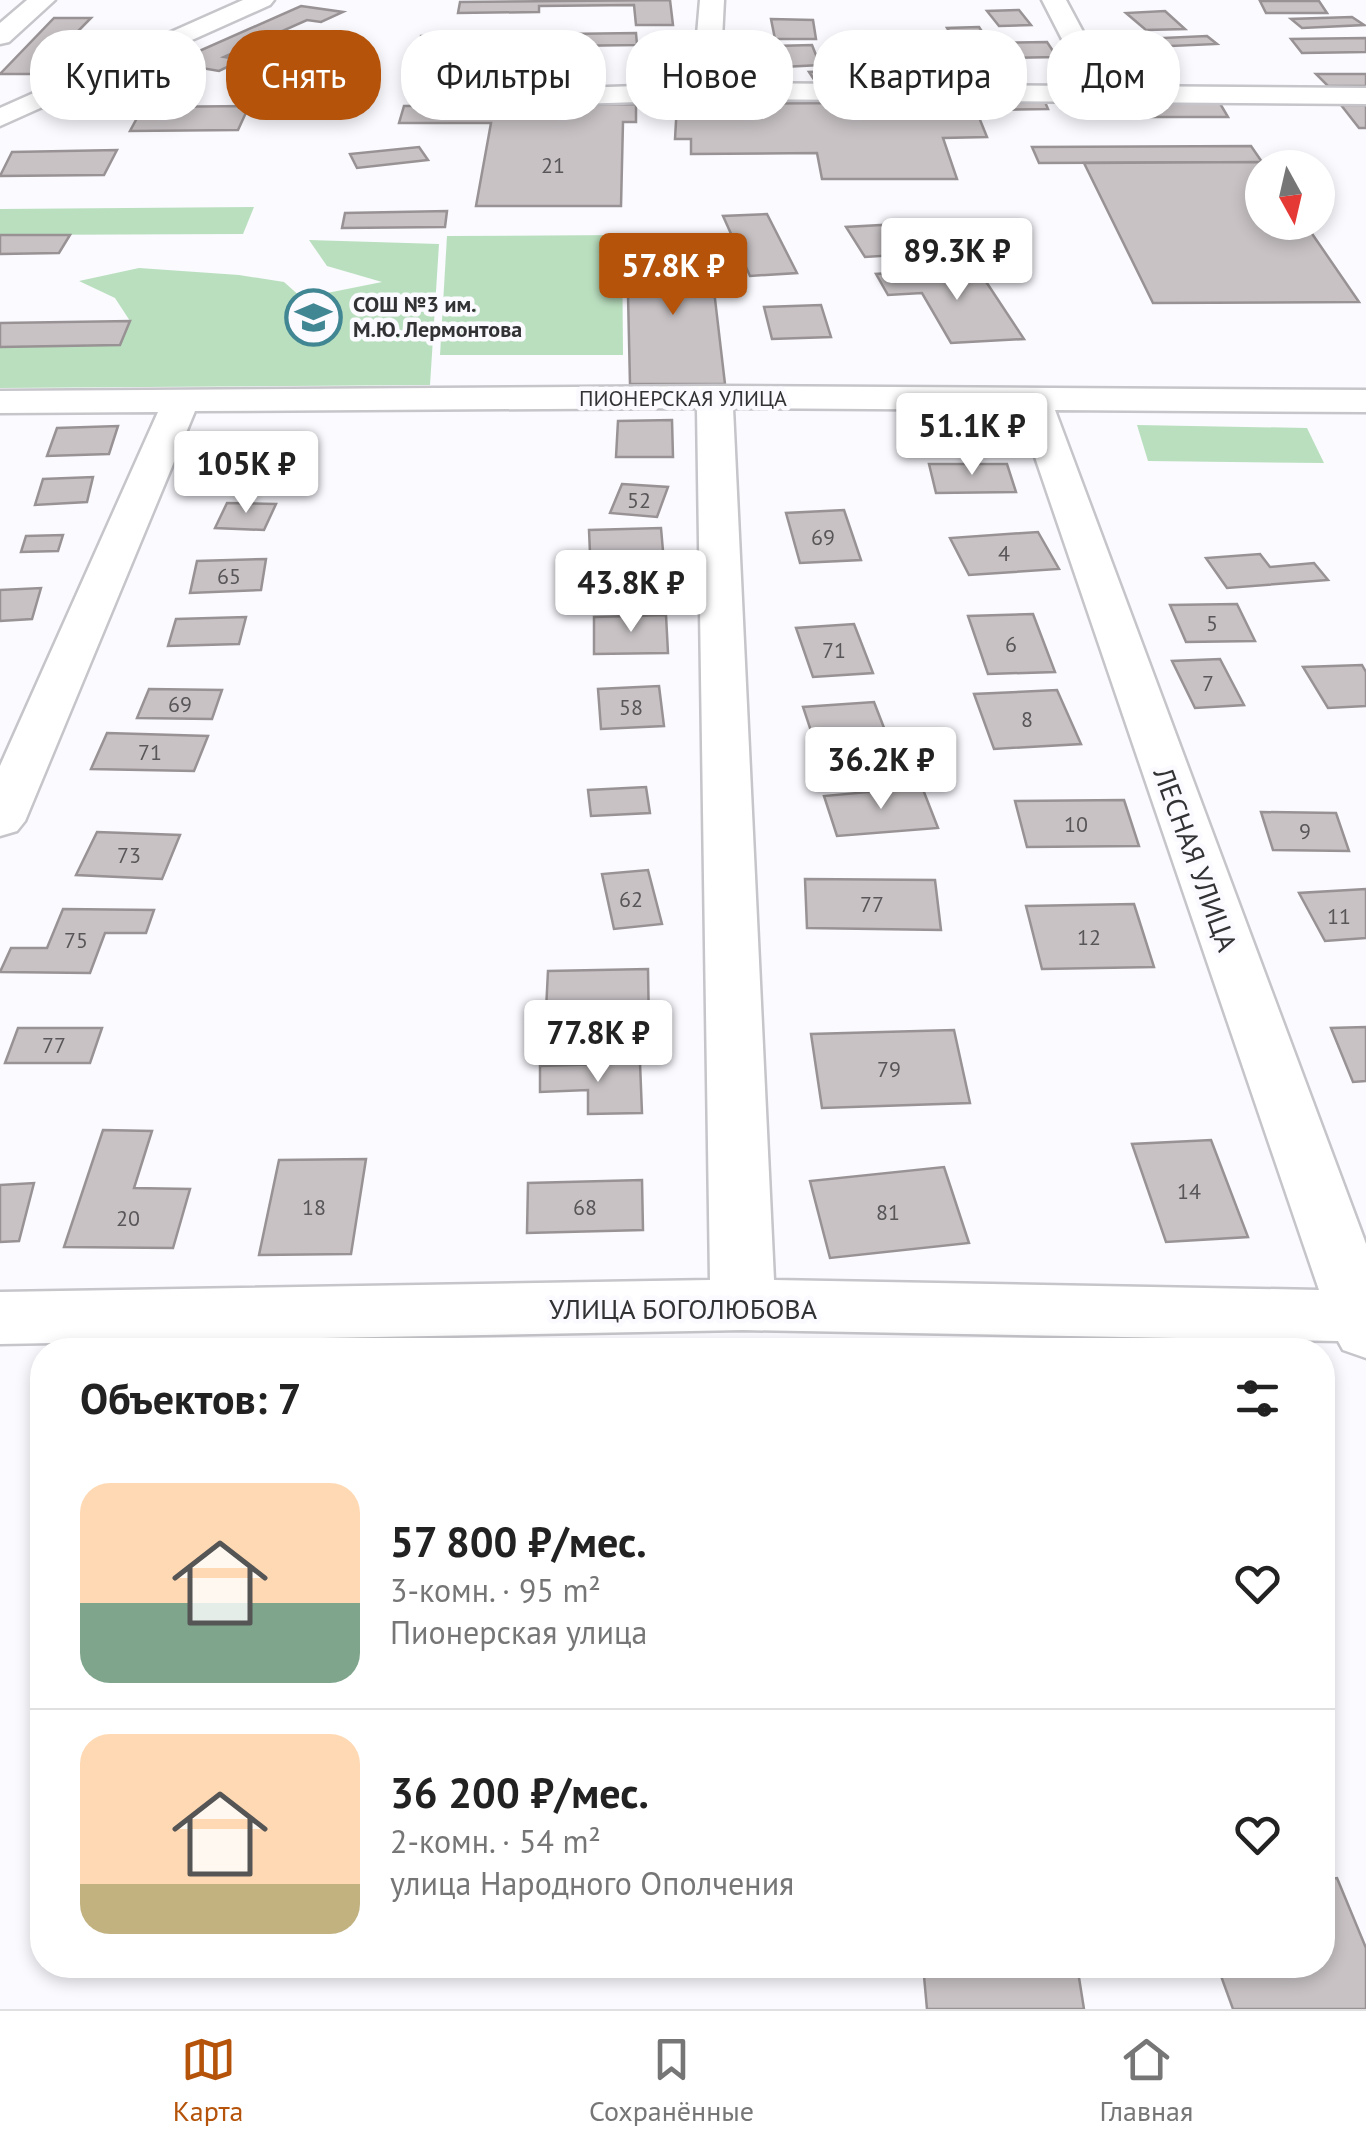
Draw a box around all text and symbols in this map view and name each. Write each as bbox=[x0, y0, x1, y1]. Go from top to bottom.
chip: Купить bbox=[30, 30, 206, 120]
chip: Снять bbox=[226, 30, 381, 120]
chip: Фильтры bbox=[401, 30, 606, 120]
chip: Новое bbox=[626, 30, 793, 120]
chip: Квартира bbox=[813, 30, 1027, 120]
chip: Дом bbox=[1047, 30, 1180, 120]
north arrow bbox=[1245, 150, 1335, 240]
map controls bbox=[1245, 150, 1335, 240]
house number: 21 bbox=[541, 151, 565, 179]
pin: 89.3K ₽ bbox=[865, 218, 1049, 303]
text: 89.3K ₽ bbox=[903, 229, 1011, 271]
pin: 57.8K ₽ bbox=[581, 233, 765, 318]
text: 57.8K ₽ bbox=[621, 244, 725, 286]
school or university icon: СОШ №3 им. М.Ю. Лермонтова bbox=[284, 287, 344, 347]
place label: СОШ №3 им. М.Ю. Лермонтова bbox=[353, 290, 522, 343]
street label: ПИОНЕРСКАЯ УЛИЦА bbox=[579, 384, 787, 412]
pin: 51.1K ₽ bbox=[880, 393, 1064, 478]
text: 51.1K ₽ bbox=[918, 404, 1026, 446]
pin: 105K ₽ bbox=[165, 431, 327, 516]
text: 105K ₽ bbox=[196, 442, 296, 484]
house number: 52 bbox=[627, 486, 651, 514]
house number: 69 bbox=[811, 523, 835, 551]
house number: 4 bbox=[998, 539, 1010, 567]
pin: 43.8K ₽ bbox=[539, 550, 723, 635]
text: 43.8K ₽ bbox=[577, 561, 685, 603]
house number: 65 bbox=[217, 562, 241, 590]
house number: 5 bbox=[1206, 609, 1218, 637]
house number: 6 bbox=[1005, 630, 1017, 658]
house number: 71 bbox=[822, 636, 846, 664]
house number: 7 bbox=[1202, 669, 1214, 697]
house number: 69 bbox=[168, 690, 192, 718]
house number: 58 bbox=[619, 693, 643, 721]
house number: 8 bbox=[1021, 705, 1033, 733]
pin: 36.2K ₽ bbox=[789, 727, 973, 812]
house number: 71 bbox=[138, 738, 162, 766]
text: 36.2K ₽ bbox=[827, 738, 935, 780]
street label: ЛЕСНАЯ УЛИЦА bbox=[1145, 761, 1247, 957]
house number: 10 bbox=[1064, 810, 1088, 838]
house number: 9 bbox=[1299, 817, 1311, 845]
house number: 73 bbox=[117, 841, 141, 869]
house number: 62 bbox=[619, 885, 643, 913]
house number: 77 bbox=[860, 890, 884, 918]
house number: 11 bbox=[1327, 902, 1351, 930]
house number: 12 bbox=[1077, 923, 1101, 951]
house number: 75 bbox=[64, 926, 88, 954]
pin: 77.8K ₽ bbox=[506, 1000, 690, 1085]
text: 77.8K ₽ bbox=[546, 1011, 650, 1053]
house number: 77 bbox=[42, 1031, 66, 1059]
house number: 79 bbox=[877, 1055, 901, 1083]
house number: 14 bbox=[1177, 1177, 1201, 1205]
house number: 18 bbox=[302, 1193, 326, 1221]
house number: 68 bbox=[573, 1193, 597, 1221]
house number: 81 bbox=[876, 1198, 900, 1226]
house number: 20 bbox=[116, 1204, 140, 1232]
street label: УЛИЦА БОГОЛЮБОВА bbox=[549, 1290, 818, 1327]
text: Объектов: 7 bbox=[80, 1371, 301, 1426]
icon: filters bbox=[1230, 1371, 1285, 1426]
text: 57 800 ₽/мес. bbox=[390, 1514, 647, 1569]
icon: home bbox=[160, 1523, 280, 1643]
icon: heart bbox=[1230, 1556, 1285, 1611]
text: 3-комн. · 95 m² bbox=[390, 1569, 601, 1611]
text: Пионерская улица bbox=[390, 1611, 647, 1653]
text: 36 200 ₽/мес. bbox=[390, 1765, 649, 1820]
icon: home bbox=[160, 1774, 280, 1894]
icon: heart bbox=[1230, 1807, 1285, 1862]
text: 2-комн. · 54 m² bbox=[390, 1820, 601, 1862]
text: улица Народного Ополчения bbox=[390, 1862, 794, 1904]
tab: Карта bbox=[173, 2032, 243, 2129]
tab: Сохранённые bbox=[589, 2032, 754, 2129]
tab: Главная bbox=[1099, 2032, 1193, 2129]

